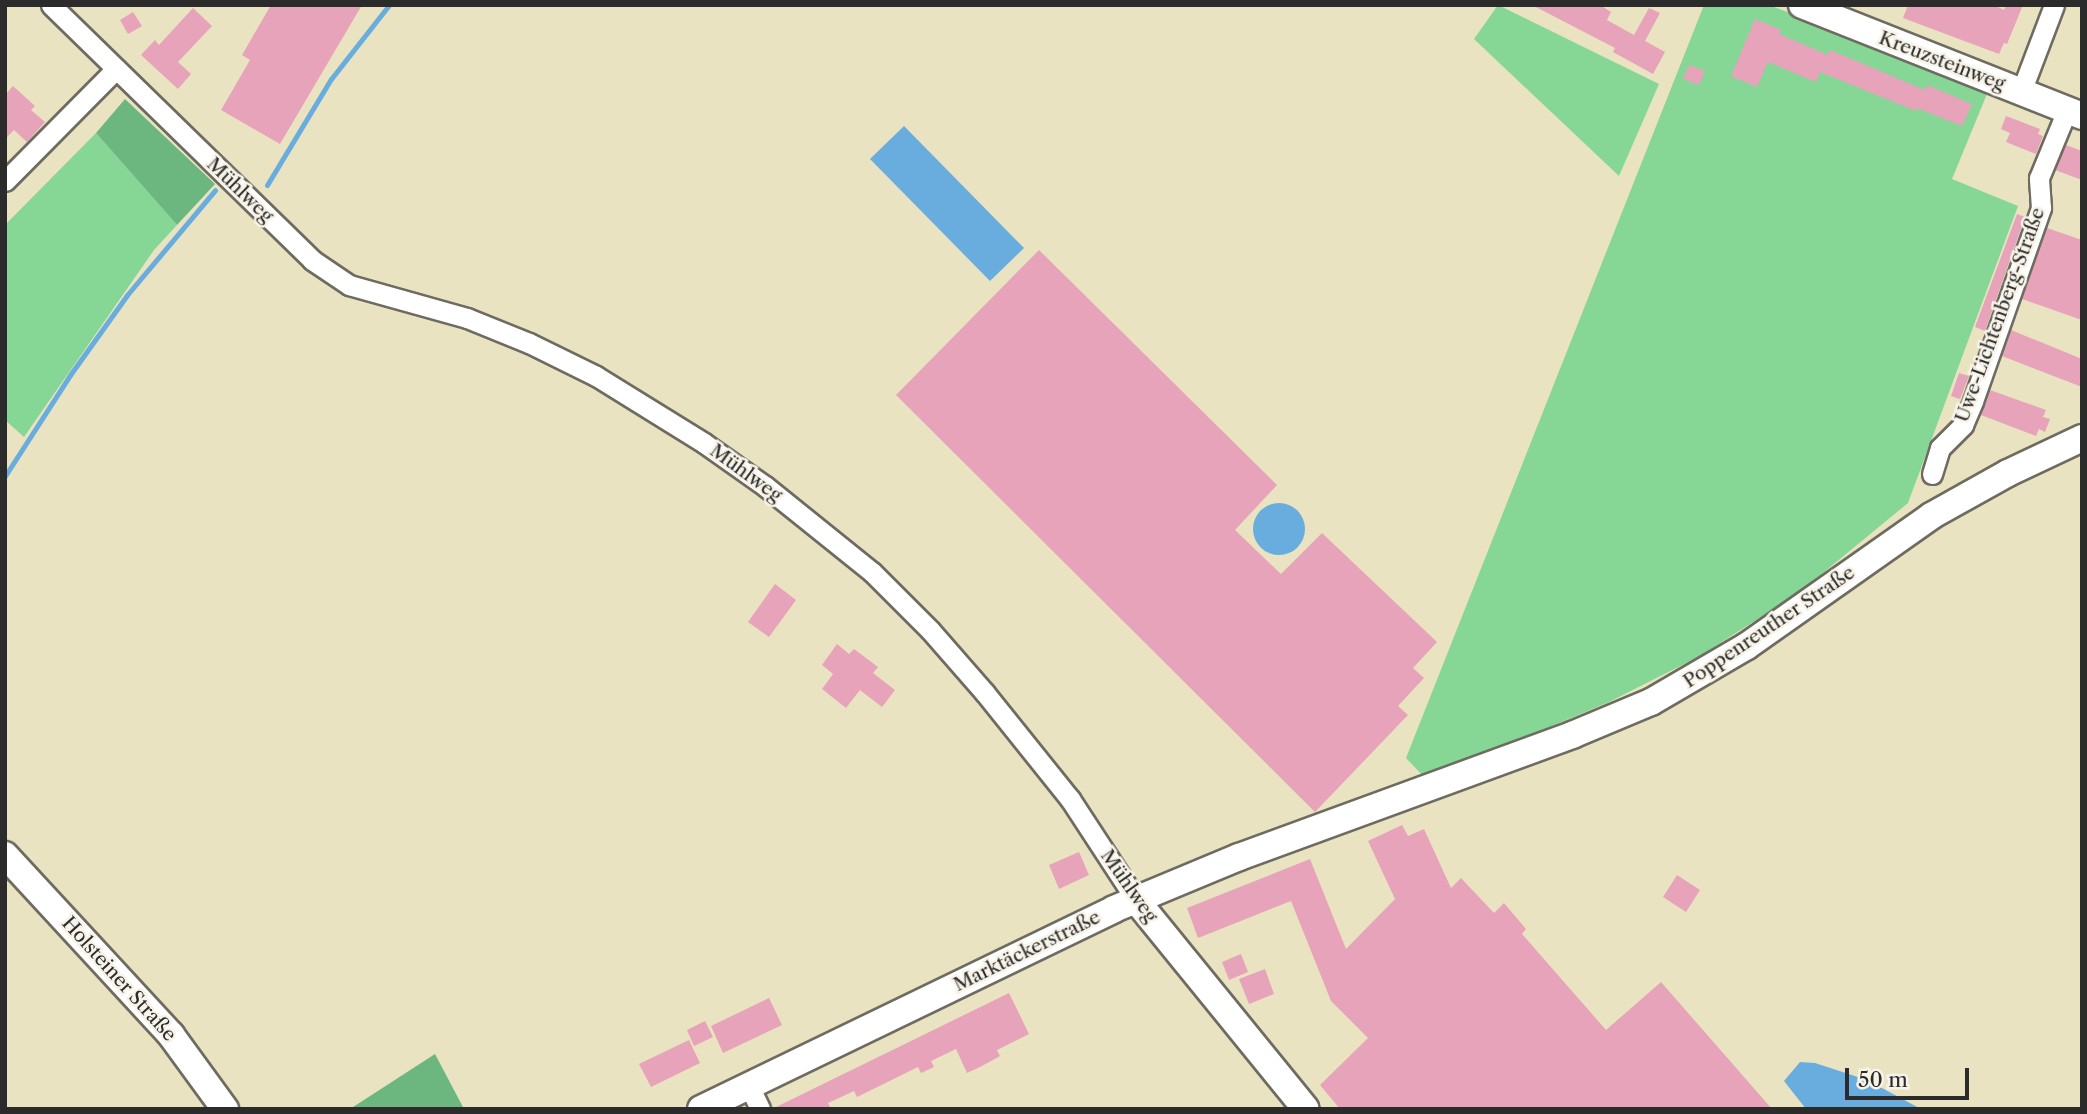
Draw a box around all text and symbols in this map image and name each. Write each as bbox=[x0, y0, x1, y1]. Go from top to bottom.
street label: Kreuzsteinweg bbox=[1876, 26, 2008, 96]
street label: Mühlweg bbox=[202, 153, 278, 227]
street label: Uwe-Lichtenberg-Straße bbox=[1951, 205, 2049, 425]
street label: Mühlweg bbox=[706, 439, 786, 507]
street label: Poppenreuther Straße bbox=[1679, 561, 1859, 693]
street label: Mühlweg bbox=[1096, 845, 1162, 927]
street label: Marktäckerstraße bbox=[950, 906, 1104, 996]
street label: Holsteiner Straße bbox=[57, 912, 181, 1046]
scale bar bbox=[1849, 1054, 1973, 1098]
text: 50 m bbox=[1858, 1067, 1908, 1092]

